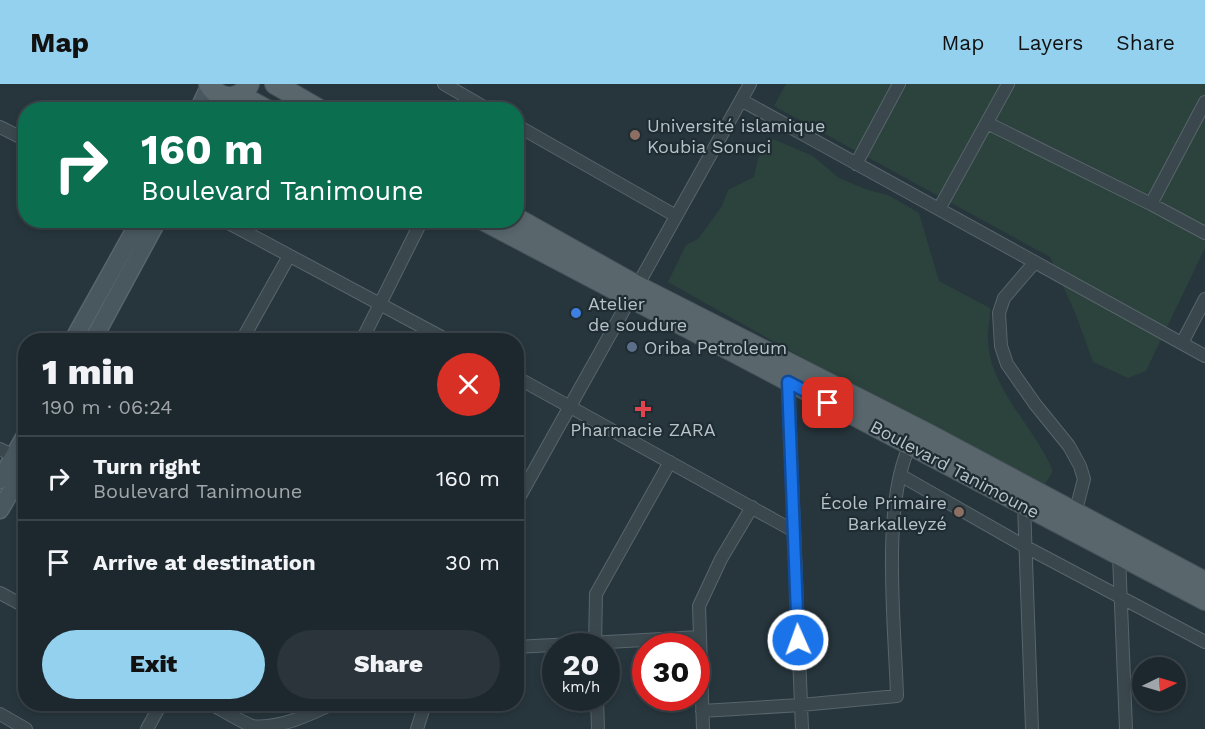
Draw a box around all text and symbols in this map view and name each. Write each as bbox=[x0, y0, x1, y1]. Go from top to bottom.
text: Map bbox=[30, 26, 89, 59]
text: Map bbox=[941, 30, 984, 55]
text: Layers bbox=[1017, 30, 1083, 55]
text: Share bbox=[1116, 30, 1175, 55]
place label: Université islamique Koubia Sonuci bbox=[647, 115, 825, 157]
text: 160 m bbox=[141, 125, 264, 174]
icon: right bbox=[42, 126, 120, 204]
marker: Université islamique Koubia Sonuci bbox=[628, 128, 642, 142]
text: Boulevard Tanimoune bbox=[141, 175, 424, 207]
place label: Atelier de soudure bbox=[588, 293, 687, 335]
marker: Atelier de soudure bbox=[569, 306, 583, 320]
place label: Oriba Petroleum bbox=[644, 337, 787, 358]
marker: Oriba Petroleum bbox=[625, 340, 639, 354]
text: 1 min bbox=[42, 351, 135, 393]
button: close bbox=[437, 353, 500, 416]
pin bbox=[802, 377, 853, 428]
icon: arrive bbox=[811, 386, 844, 419]
text: 190 m · 06:24 bbox=[42, 395, 172, 419]
marker: Pharmacie ZARA bbox=[636, 402, 650, 416]
street label: Boulevard Tanimoune bbox=[867, 416, 1043, 522]
place label: Pharmacie ZARA bbox=[570, 419, 716, 440]
text: Turn right bbox=[93, 454, 200, 479]
icon: right bbox=[42, 462, 75, 495]
text: 160 m bbox=[436, 466, 500, 491]
text: Boulevard Tanimoune bbox=[93, 479, 302, 503]
place label: École Primaire Barkalleyzé bbox=[820, 492, 947, 534]
marker: École Primaire Barkalleyzé bbox=[952, 505, 966, 519]
icon: arrive bbox=[42, 546, 75, 579]
text: Arrive at destination bbox=[93, 550, 316, 575]
text: 30 m bbox=[445, 550, 500, 575]
position arrow bbox=[766, 608, 830, 672]
button: Exit bbox=[42, 630, 265, 699]
button: Share bbox=[277, 630, 500, 699]
speed limit sign: 30 bbox=[632, 633, 710, 711]
text: 20 bbox=[562, 647, 600, 682]
north arrow bbox=[1132, 657, 1186, 711]
map controls bbox=[1132, 657, 1186, 711]
text: km/h bbox=[562, 678, 600, 696]

